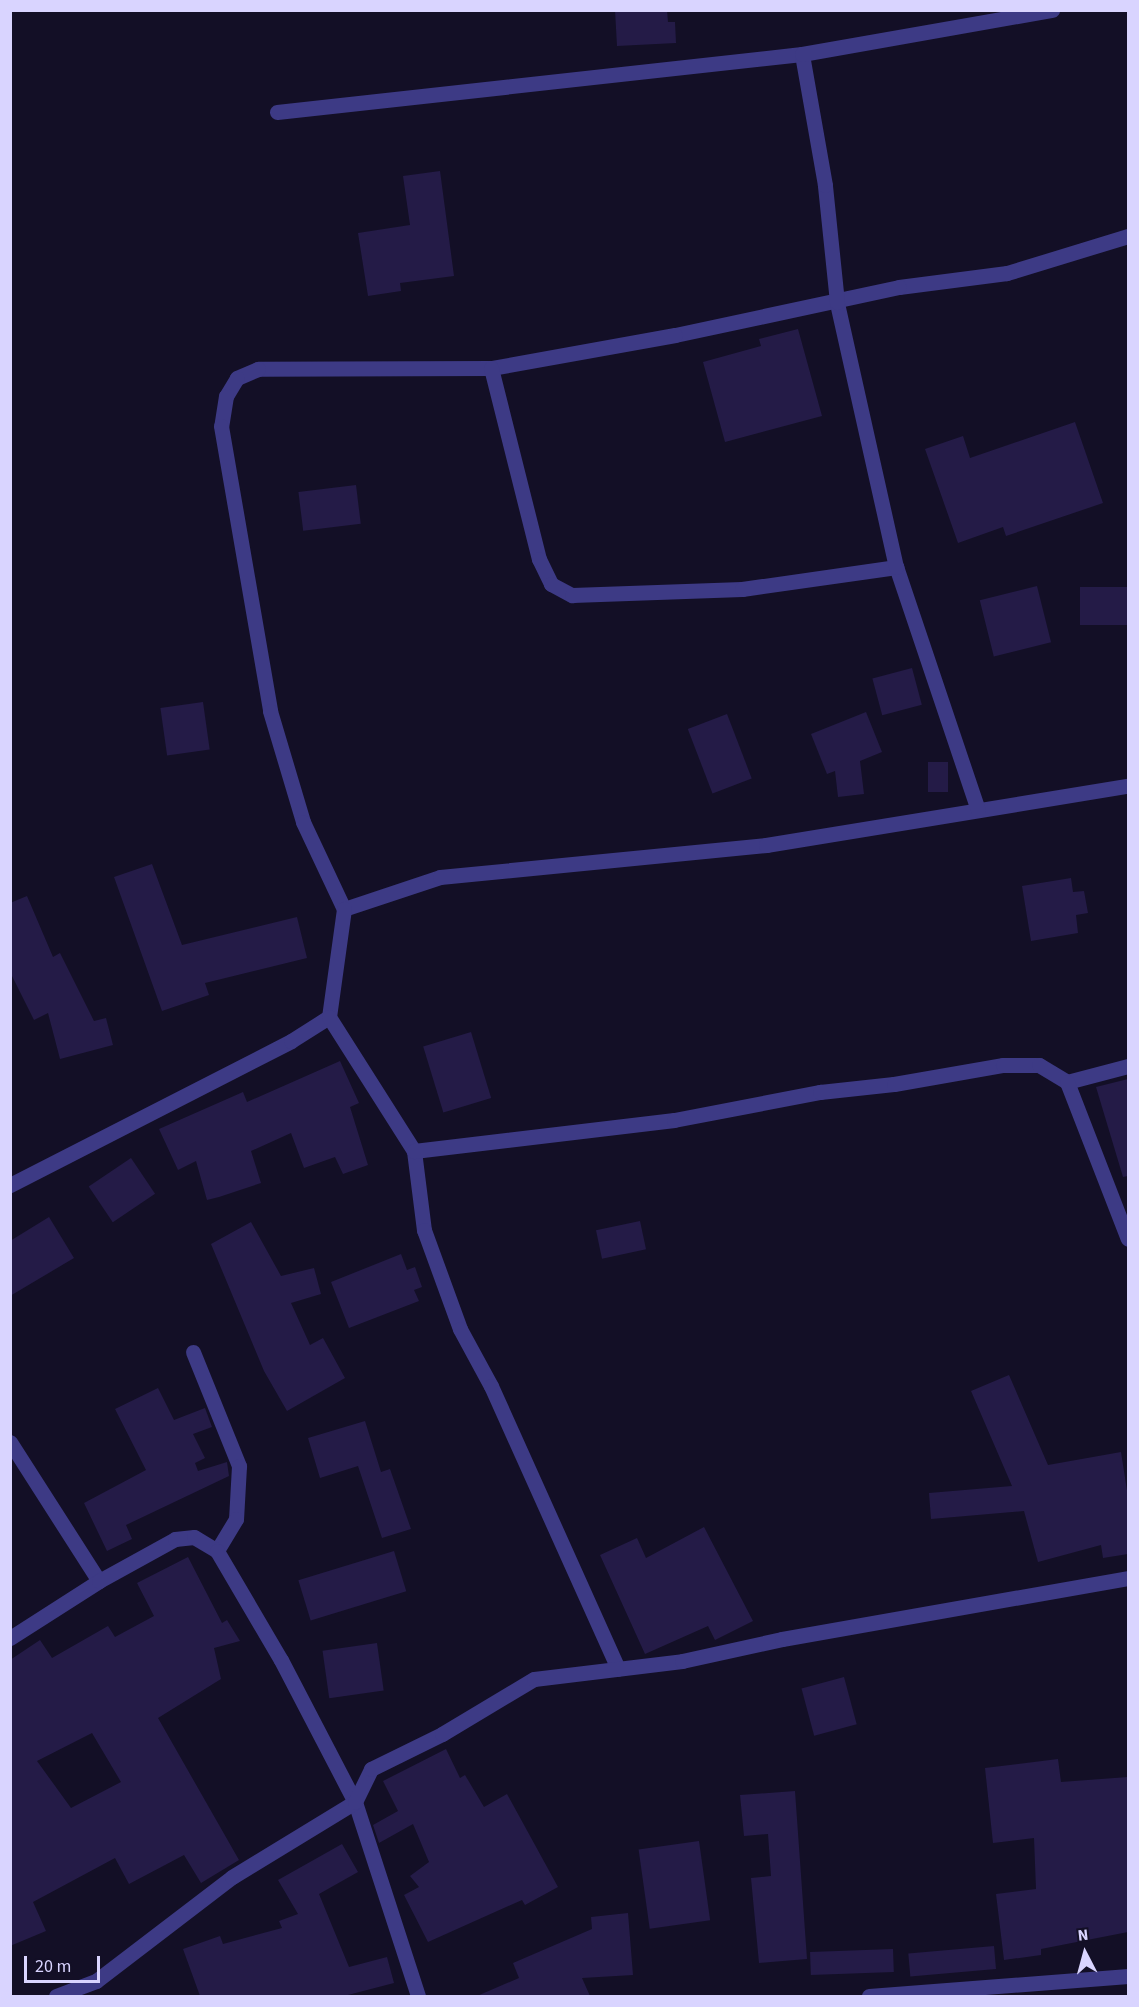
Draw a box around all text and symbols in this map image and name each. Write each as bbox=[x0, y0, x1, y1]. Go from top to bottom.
north arrow bbox=[1055, 1923, 1115, 1983]
text: N bbox=[1077, 1924, 1090, 1947]
scale bar bbox=[27, 1944, 104, 1982]
text: 20 m bbox=[35, 1954, 71, 1979]

